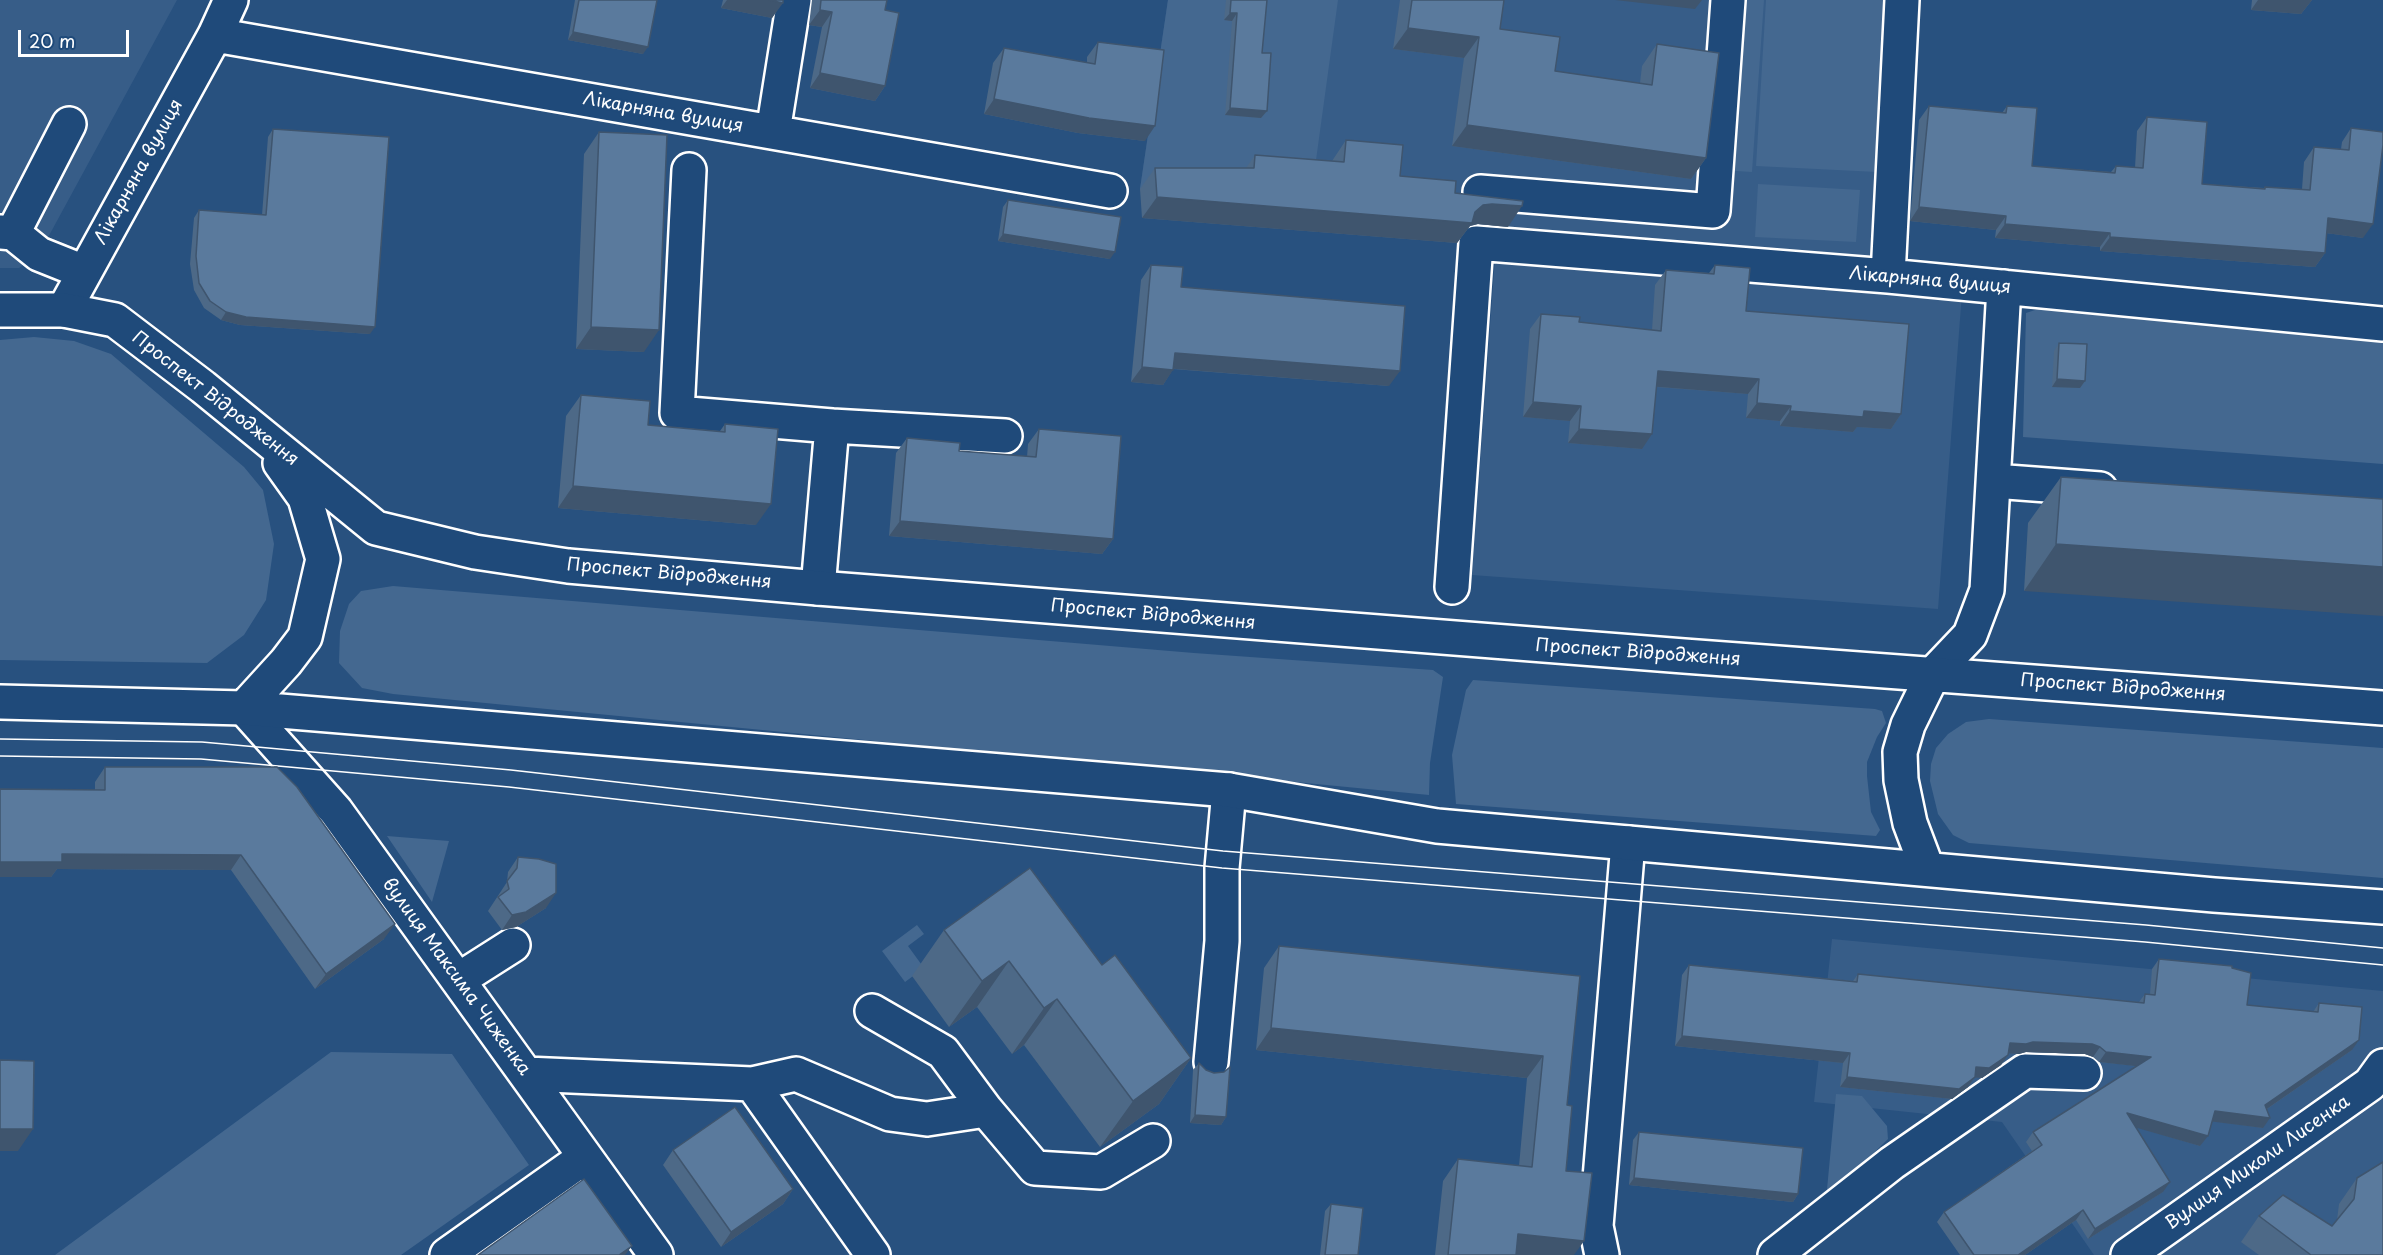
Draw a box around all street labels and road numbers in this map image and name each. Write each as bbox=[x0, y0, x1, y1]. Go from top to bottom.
street label: Лікарняна вулиця bbox=[581, 88, 745, 138]
street label: Лікарняна вулиця bbox=[90, 96, 188, 248]
street label: Лікарняна вулиця bbox=[1848, 263, 2012, 299]
street label: Проспект Відродження bbox=[127, 327, 303, 471]
street label: Проспект Відродження bbox=[566, 554, 772, 594]
street label: Проспект Відродження bbox=[1050, 595, 1256, 635]
street label: Проспект Відродження bbox=[1535, 635, 1741, 671]
street label: Проспект Відродження bbox=[2020, 670, 2226, 706]
street label: вулиця Максима Чиженка bbox=[377, 874, 535, 1080]
street label: Вулиця Миколи Лисенка bbox=[2162, 1091, 2354, 1235]

